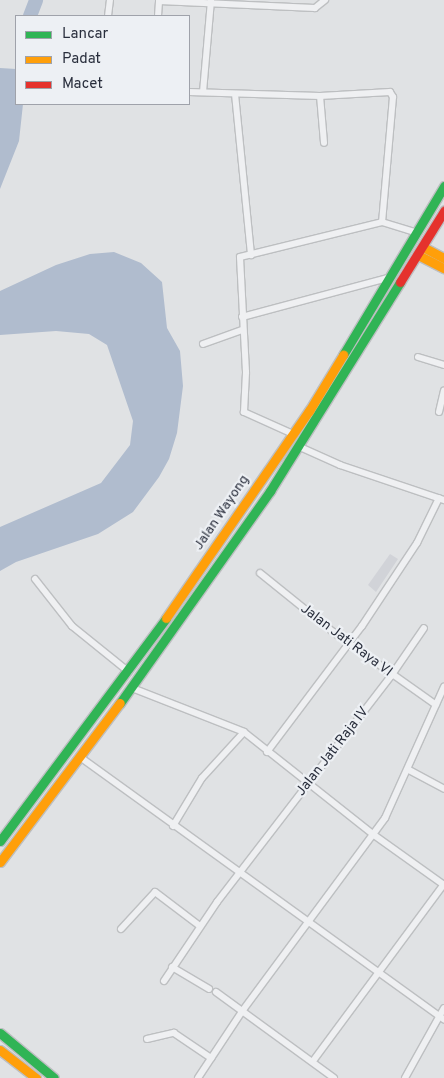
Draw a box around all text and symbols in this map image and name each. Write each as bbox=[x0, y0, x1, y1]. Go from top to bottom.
legend bbox=[15, 15, 190, 105]
text: Lancar bbox=[62, 25, 108, 44]
text: Padat bbox=[62, 50, 101, 69]
text: Macet bbox=[62, 75, 103, 94]
street label: Jalan Wayong bbox=[191, 472, 253, 554]
street label: Jalan Jati Raya VI bbox=[296, 601, 396, 681]
street label: Jalan Jati Raja IV bbox=[293, 704, 373, 800]

